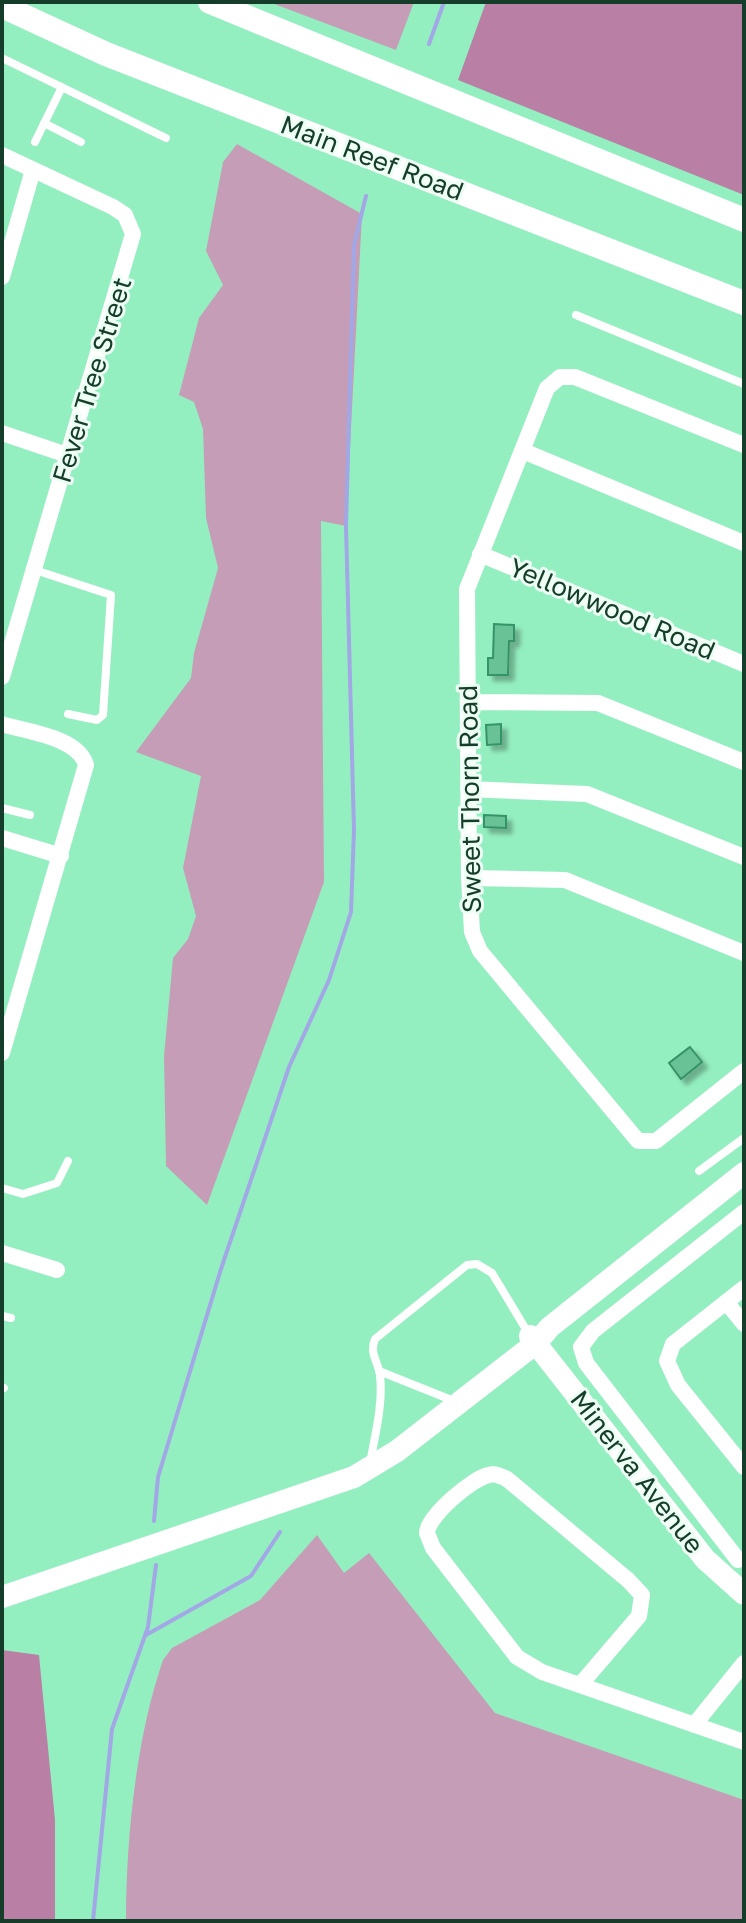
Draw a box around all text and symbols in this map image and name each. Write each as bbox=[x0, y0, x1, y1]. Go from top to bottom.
street label: Main Reef Road bbox=[276, 108, 468, 207]
street label: Fever Tree Street bbox=[46, 274, 137, 486]
street label: Yellowwood Road bbox=[504, 551, 720, 666]
street label: Sweet Thorn Road bbox=[452, 685, 487, 913]
street label: Minerva Avenue bbox=[564, 1384, 711, 1559]

